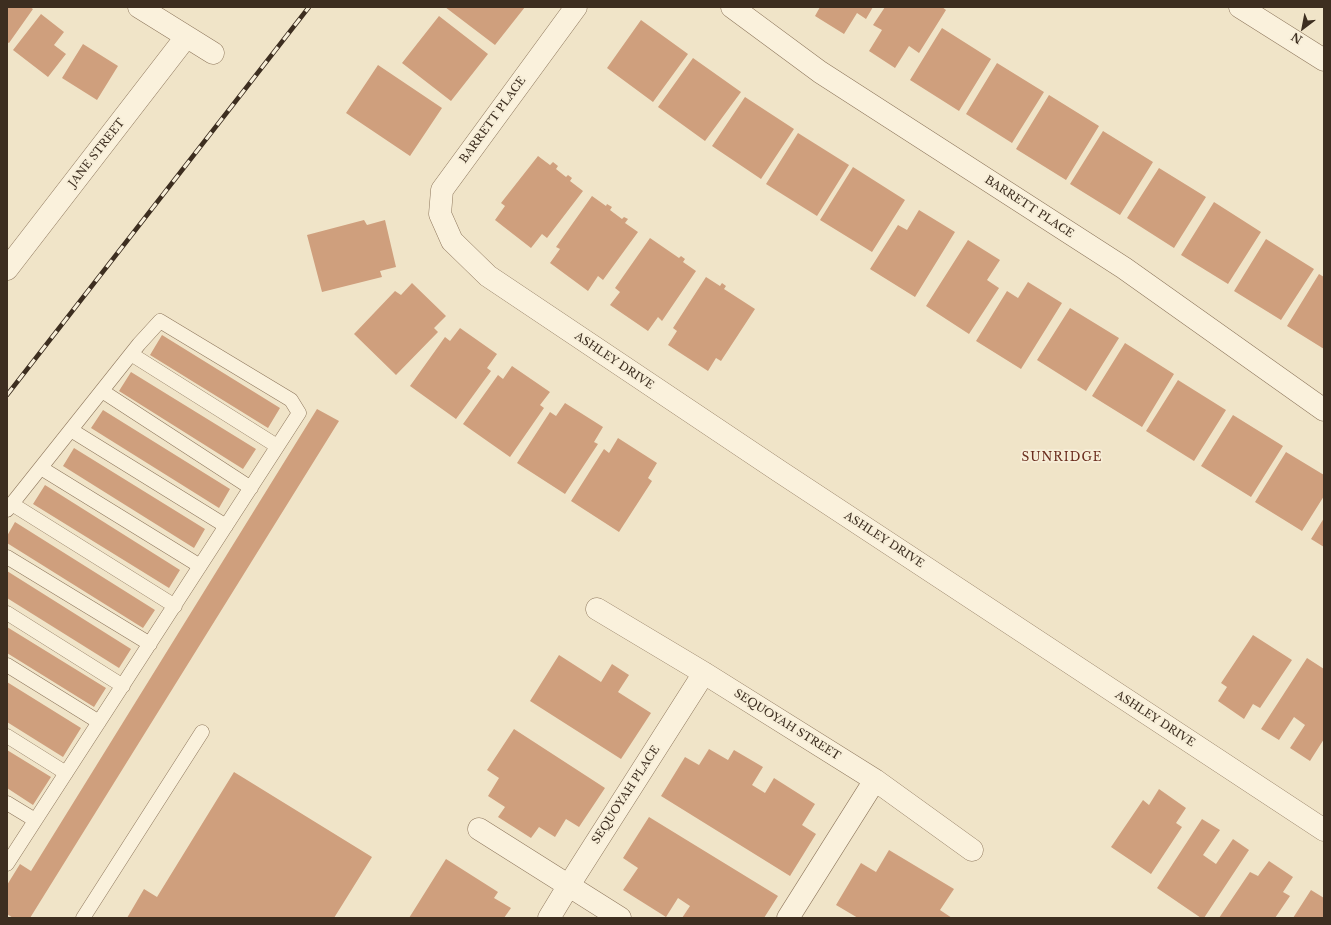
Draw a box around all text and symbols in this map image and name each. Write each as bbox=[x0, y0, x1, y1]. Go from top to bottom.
north arrow bbox=[1283, 8, 1323, 48]
text: N bbox=[1289, 29, 1305, 47]
street label: BARRETT PLACE bbox=[457, 74, 529, 166]
street label: JANE STREET bbox=[66, 116, 128, 190]
street label: BARRETT PLACE bbox=[982, 173, 1076, 241]
street label: ASHLEY DRIVE bbox=[572, 330, 656, 392]
district label: SUNRIDGE bbox=[1021, 451, 1103, 465]
street label: ASHLEY DRIVE bbox=[842, 509, 926, 571]
street label: SEQUOYAH STREET bbox=[731, 687, 843, 763]
street label: ASHLEY DRIVE bbox=[1113, 688, 1197, 750]
street label: SEQUOYAH PLACE bbox=[589, 743, 663, 847]

